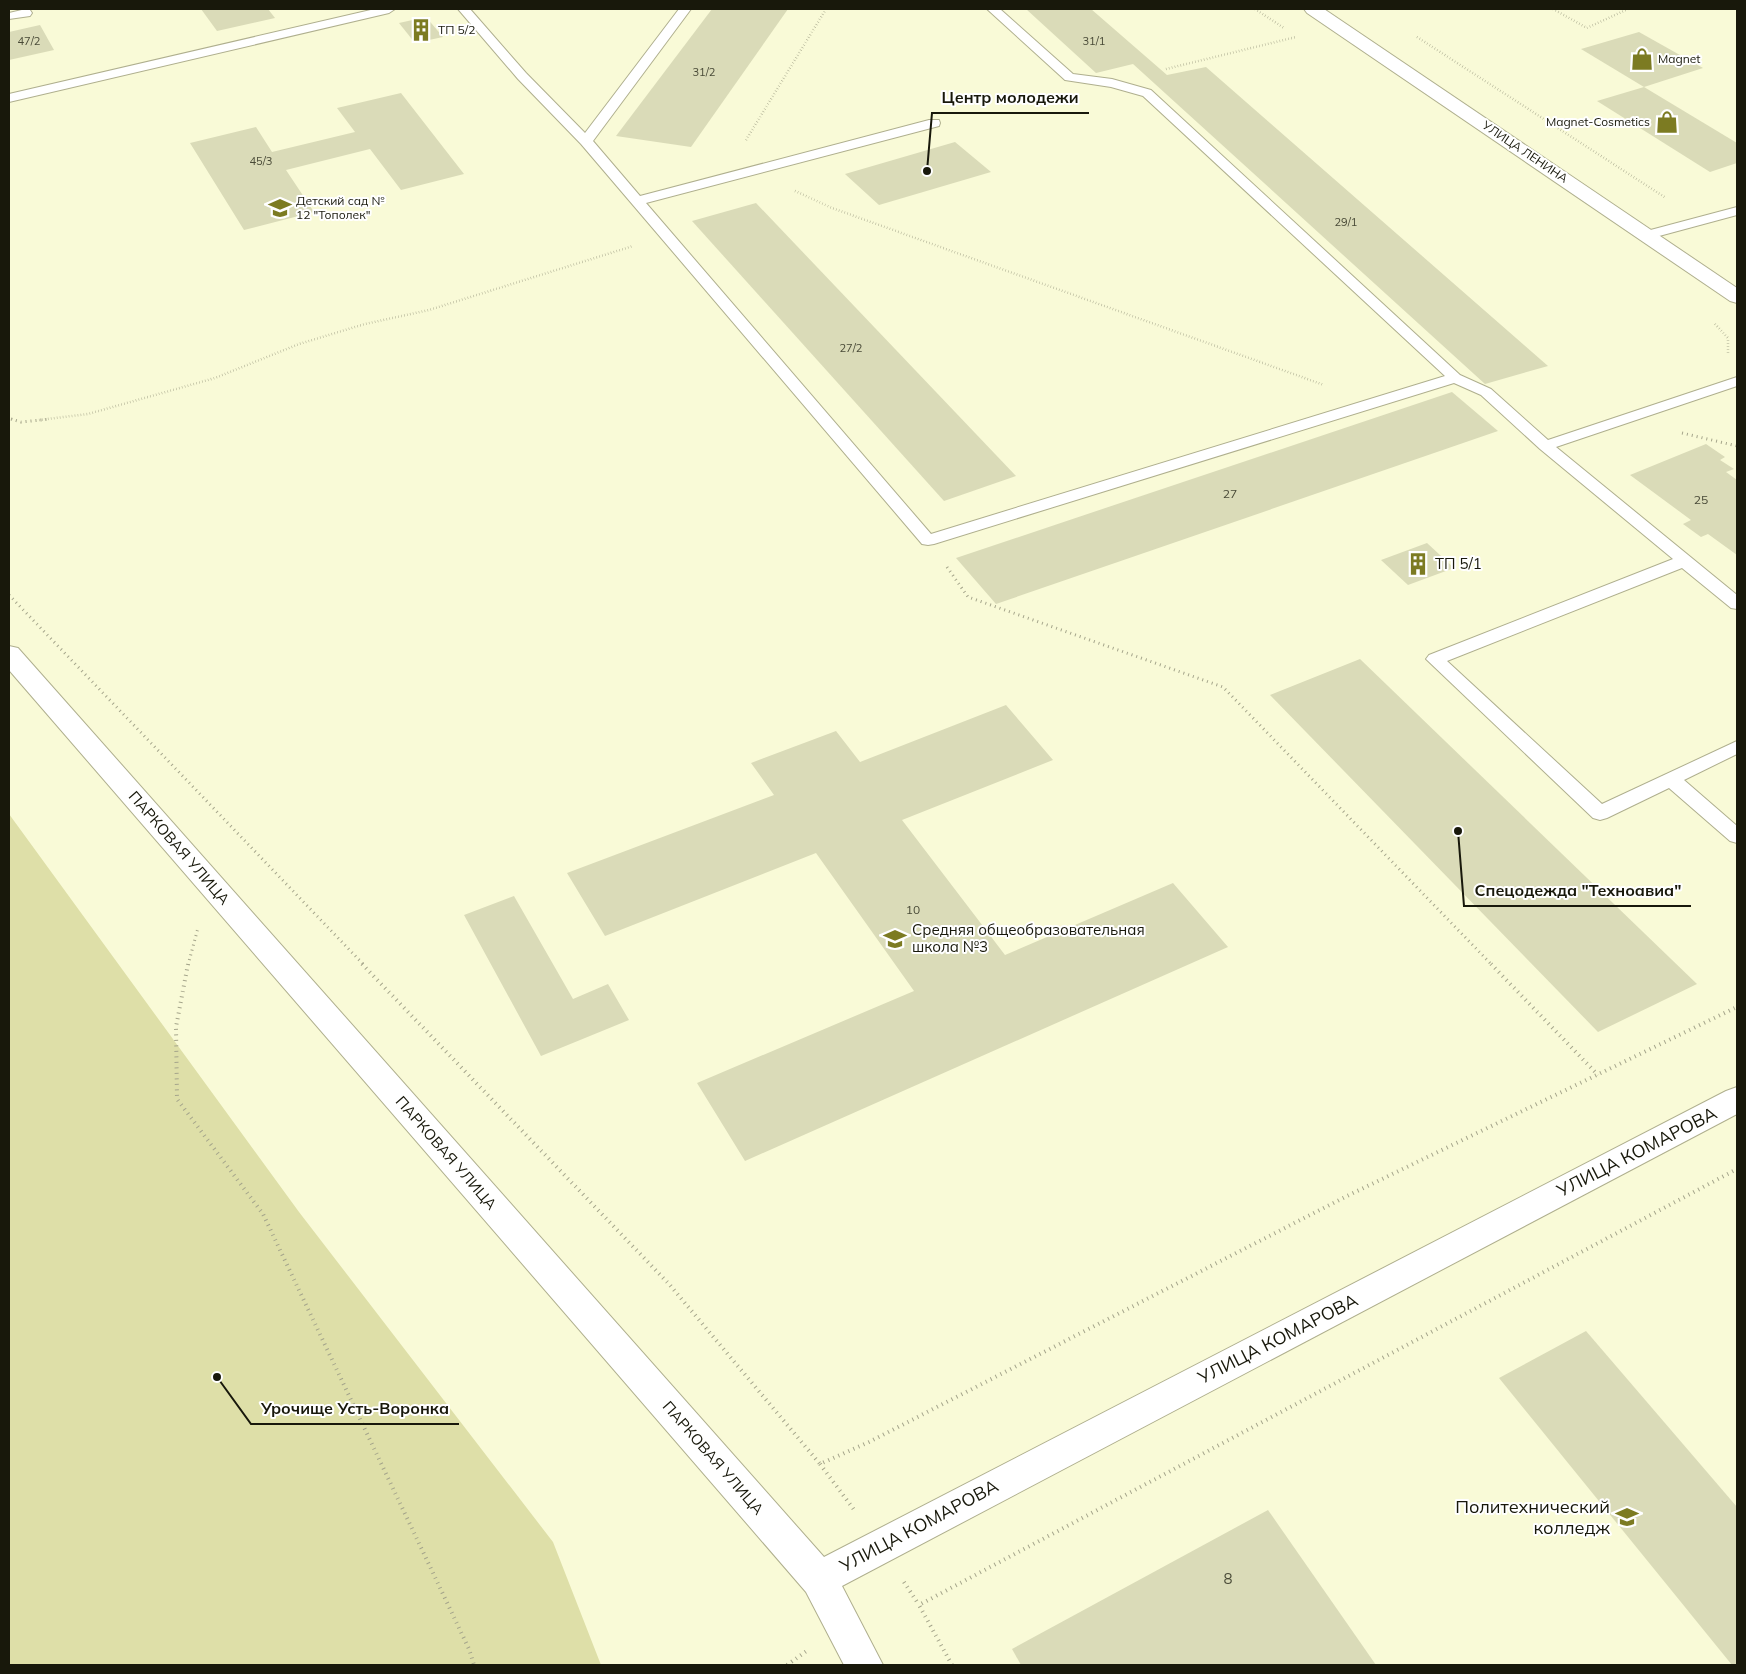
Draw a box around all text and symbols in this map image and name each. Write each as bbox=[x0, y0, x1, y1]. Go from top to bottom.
building icon: ТП 5/2 bbox=[408, 17, 434, 43]
place label: ТП 5/2 bbox=[438, 22, 475, 37]
house number: 47/2 bbox=[18, 34, 41, 48]
house number: 31/1 bbox=[1083, 34, 1105, 48]
shop icon: Magnet bbox=[1629, 46, 1655, 72]
place label: Magnet bbox=[1658, 51, 1701, 66]
house number: 31/2 bbox=[693, 65, 716, 79]
callout: Центр молодежи bbox=[932, 82, 1089, 113]
text: Центр молодежи bbox=[942, 87, 1078, 107]
shop icon: Magnet-Cosmetics bbox=[1654, 109, 1680, 135]
place label: Magnet-Cosmetics bbox=[1546, 114, 1650, 129]
street label: УЛИЦА ЛЕНИНА bbox=[1479, 117, 1571, 186]
house number: 45/3 bbox=[250, 154, 272, 168]
place label: Детский сад № 12 "Тополек" bbox=[296, 193, 384, 222]
school or university icon: Детский сад № 12 "Тополек" bbox=[267, 195, 293, 221]
house number: 29/1 bbox=[1335, 215, 1357, 229]
house number: 27/2 bbox=[840, 341, 863, 355]
house number: 27 bbox=[1223, 486, 1237, 501]
house number: 25 bbox=[1694, 492, 1708, 507]
building icon: ТП 5/1 bbox=[1405, 551, 1431, 577]
place label: ТП 5/1 bbox=[1435, 554, 1482, 573]
street label: ПАРКОВАЯ УЛИЦА bbox=[125, 787, 234, 908]
callout: Спецодежда "Техноавиа" bbox=[1464, 875, 1691, 906]
text: Спецодежда "Техноавиа" bbox=[1475, 880, 1681, 900]
house number: 10 bbox=[906, 902, 920, 917]
place label: Средняя общеобразовательная школа №3 bbox=[912, 920, 1145, 956]
school or university icon: Средняя общеобразовательная школа №3 bbox=[882, 926, 908, 952]
street label: ПАРКОВАЯ УЛИЦА bbox=[392, 1092, 501, 1213]
street label: УЛИЦА КОМАРОВА bbox=[1552, 1101, 1721, 1202]
street label: УЛИЦА КОМАРОВА bbox=[1193, 1288, 1362, 1389]
callout: Урочище Усть-Воронка bbox=[251, 1393, 459, 1424]
street label: ПАРКОВАЯ УЛИЦА bbox=[659, 1397, 768, 1518]
text: Урочище Усть-Воронка bbox=[260, 1398, 449, 1418]
street label: УЛИЦА КОМАРОВА bbox=[835, 1474, 1002, 1578]
place label: Политехнический колледж bbox=[1455, 1495, 1610, 1539]
school or university icon: Политехнический колледж bbox=[1614, 1504, 1640, 1530]
house number: 8 bbox=[1223, 1569, 1233, 1588]

